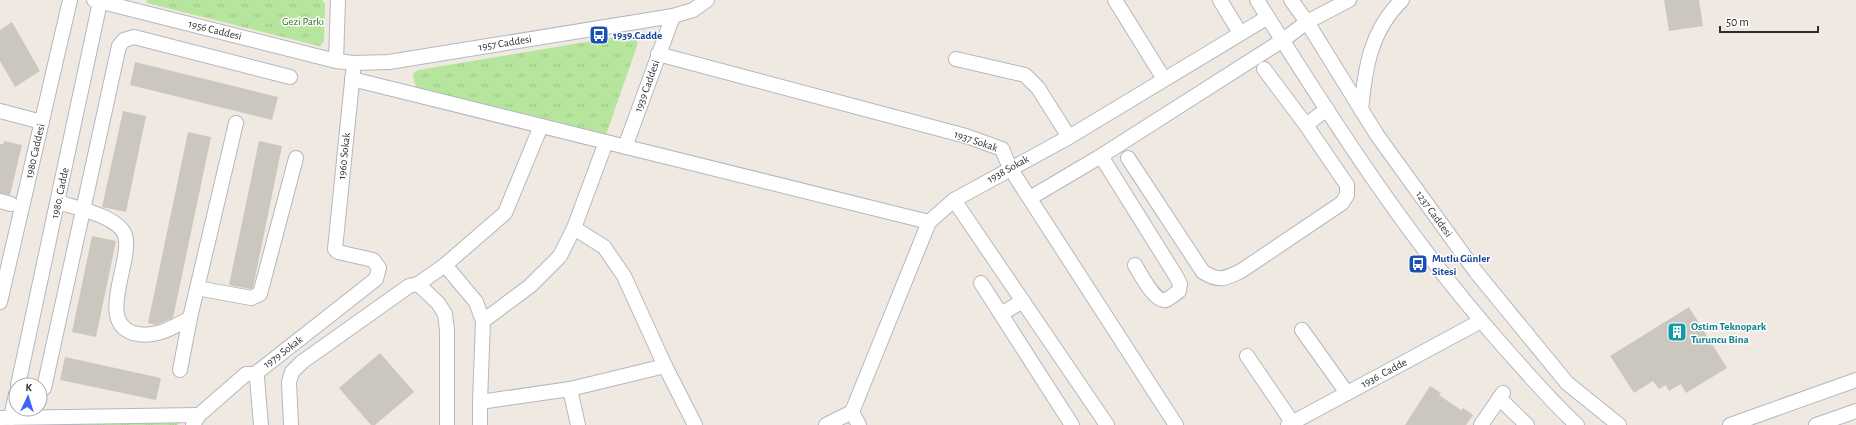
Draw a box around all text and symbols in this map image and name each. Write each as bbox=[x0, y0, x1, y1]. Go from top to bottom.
scale bar bbox=[1720, 8, 1818, 34]
park label: Gezi Parkı bbox=[282, 16, 324, 27]
text: 50 m bbox=[1726, 16, 1749, 28]
street label: 1956 Caddesi bbox=[187, 18, 243, 42]
bus stop icon: 1939.Cadde bbox=[588, 24, 610, 46]
place label: 1939.Cadde bbox=[613, 30, 662, 41]
street label: 1957 Caddesi bbox=[477, 33, 533, 53]
street label: 1939 Caddesi bbox=[633, 59, 661, 113]
street label: 1980 Caddesi bbox=[23, 123, 47, 179]
street label: 1937 Sokak bbox=[953, 128, 999, 154]
street label: 1960 Sokak bbox=[336, 132, 352, 180]
street label: 1938 Sokak bbox=[985, 153, 1031, 185]
street label: 1980. Cadde bbox=[49, 167, 71, 219]
street label: 1237 Caddesi bbox=[1414, 189, 1454, 239]
bus stop icon: Mutlu Günler Sitesi bbox=[1407, 253, 1429, 275]
place label: Mutlu Günler Sitesi bbox=[1432, 253, 1490, 277]
building icon: Ostim Teknopark Turuncu Bina bbox=[1666, 321, 1688, 343]
place label: Ostim Teknopark Turuncu Bina bbox=[1691, 321, 1767, 345]
street label: 1979 Sokak bbox=[261, 334, 305, 370]
street label: 1936. Cadde bbox=[1359, 356, 1409, 390]
north arrow bbox=[8, 377, 48, 417]
text: K bbox=[25, 382, 33, 393]

